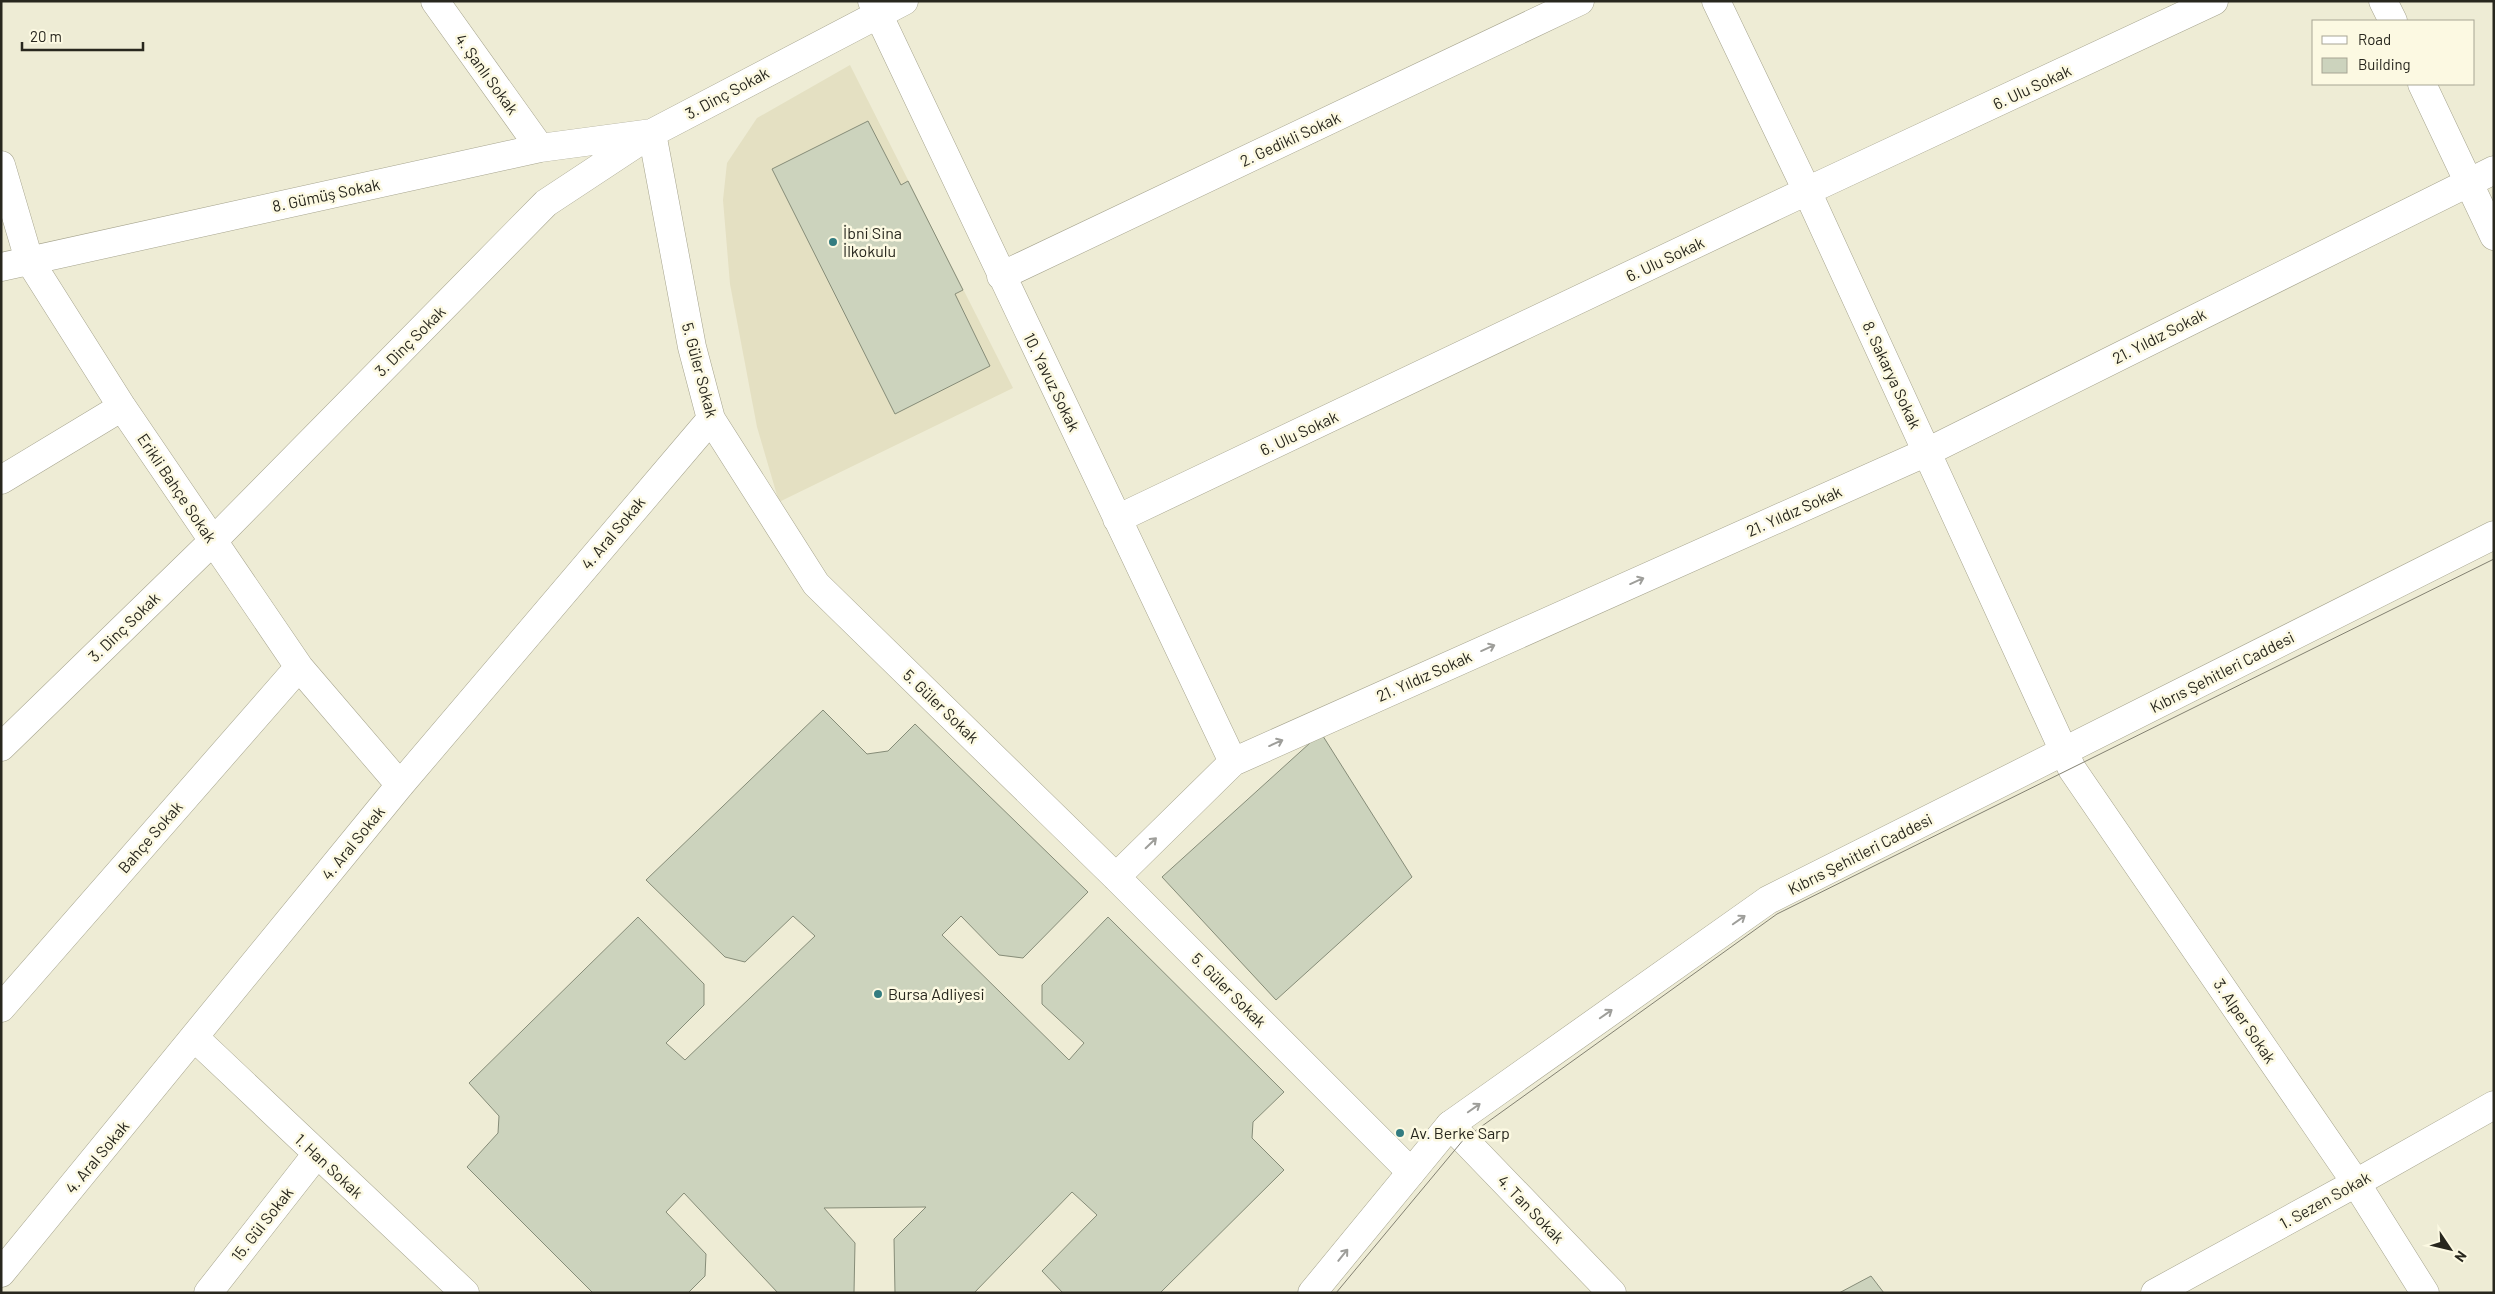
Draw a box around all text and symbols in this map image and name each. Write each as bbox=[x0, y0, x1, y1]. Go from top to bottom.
scale bar bbox=[22, 20, 144, 52]
legend bbox=[2312, 20, 2475, 85]
text: 20 m bbox=[30, 27, 62, 45]
street label: 4. Şanlı Sokak bbox=[452, 30, 523, 118]
text: Road bbox=[2358, 30, 2391, 48]
text: Building bbox=[2358, 55, 2411, 73]
street label: 6. Ulu Sokak bbox=[1990, 60, 2074, 113]
street label: 3. Dinç Sokak bbox=[682, 63, 772, 123]
street label: 2. Gedikli Sokak bbox=[1237, 107, 1343, 170]
street label: 8. Gümüş Sokak bbox=[270, 174, 381, 215]
place label: İbni Sina İlkokulu bbox=[843, 223, 902, 260]
street label: 6. Ulu Sokak bbox=[1623, 232, 1707, 285]
marker: İbni Sina İlkokulu bbox=[827, 236, 839, 248]
street label: 3. Dinç Sokak bbox=[370, 301, 449, 380]
street label: 21. Yıldız Sokak bbox=[2109, 304, 2209, 367]
street label: 8. Sakarya Sokak bbox=[1859, 318, 1926, 432]
street label: 5. Güler Sokak bbox=[679, 320, 722, 420]
street label: 10. Yavuz Sokak bbox=[1020, 329, 1085, 434]
street label: 6. Ulu Sokak bbox=[1257, 406, 1341, 459]
street label: Erikli Bahçe Sokak bbox=[134, 430, 221, 546]
street label: 21. Yıldız Sokak bbox=[1743, 481, 1844, 540]
street label: 4. Aral Sokak bbox=[577, 492, 649, 573]
one-way arrow bbox=[1629, 576, 1644, 586]
street label: 3. Dinç Sokak bbox=[84, 588, 163, 665]
street label: Kıbrıs Şehitleri Caddesi bbox=[2147, 627, 2297, 716]
one-way arrow bbox=[1480, 642, 1495, 652]
street label: 21. Yıldız Sokak bbox=[1373, 646, 1474, 705]
street label: 5. Güler Sokak bbox=[900, 665, 983, 746]
one-way arrow bbox=[1268, 737, 1283, 747]
street label: Bahçe Sokak bbox=[113, 797, 186, 876]
street label: 4. Aral Sokak bbox=[317, 802, 388, 883]
street label: Kıbrıs Şehitleri Caddesi bbox=[1785, 809, 1935, 898]
one-way arrow bbox=[1145, 837, 1157, 849]
one-way arrow bbox=[1732, 915, 1746, 925]
street label: 5. Güler Sokak bbox=[1188, 948, 1271, 1031]
street label: 3. Alper Sokak bbox=[2210, 975, 2281, 1067]
place label: Bursa Adliyesi bbox=[888, 984, 985, 1003]
marker: Bursa Adliyesi bbox=[872, 988, 884, 1000]
one-way arrow bbox=[1599, 1009, 1613, 1019]
one-way arrow bbox=[1467, 1103, 1480, 1114]
street label: 4. Aral Sokak bbox=[61, 1116, 133, 1197]
place label: Av. Berke Sarp bbox=[1410, 1123, 1510, 1142]
marker: Av. Berke Sarp bbox=[1394, 1127, 1406, 1139]
street label: 1. Han Sokak bbox=[291, 1129, 367, 1202]
street label: 1. Sezen Sokak bbox=[2276, 1167, 2373, 1232]
street label: 4. Tan Sokak bbox=[1494, 1171, 1569, 1247]
street label: 15. Gül Sokak bbox=[227, 1183, 296, 1265]
north arrow bbox=[2425, 1224, 2475, 1274]
text: N bbox=[2451, 1248, 2471, 1265]
one-way arrow bbox=[1337, 1249, 1348, 1262]

